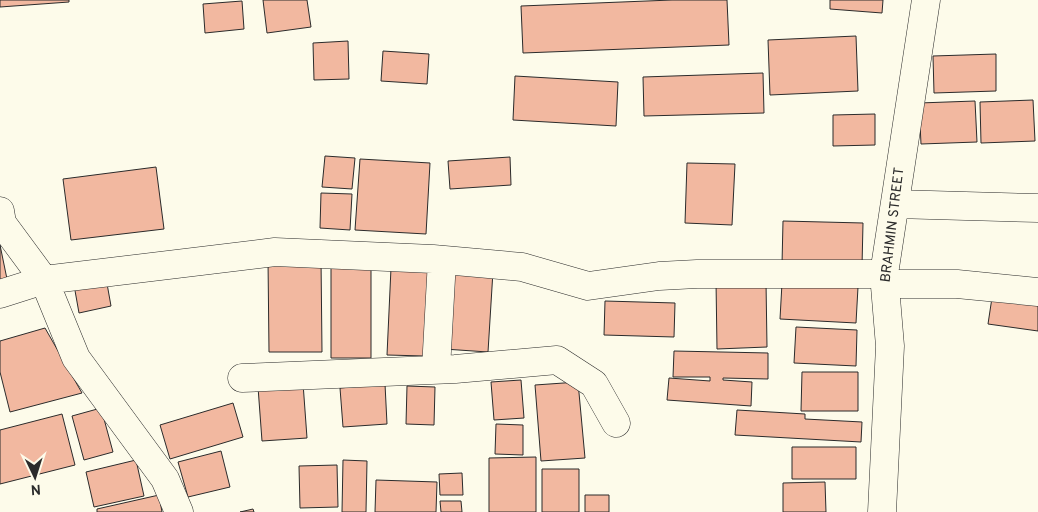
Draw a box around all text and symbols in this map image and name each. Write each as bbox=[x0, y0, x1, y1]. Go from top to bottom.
street label: BRAHMIN STREET bbox=[878, 167, 908, 283]
north arrow bbox=[10, 452, 60, 502]
text: N bbox=[30, 480, 41, 497]

